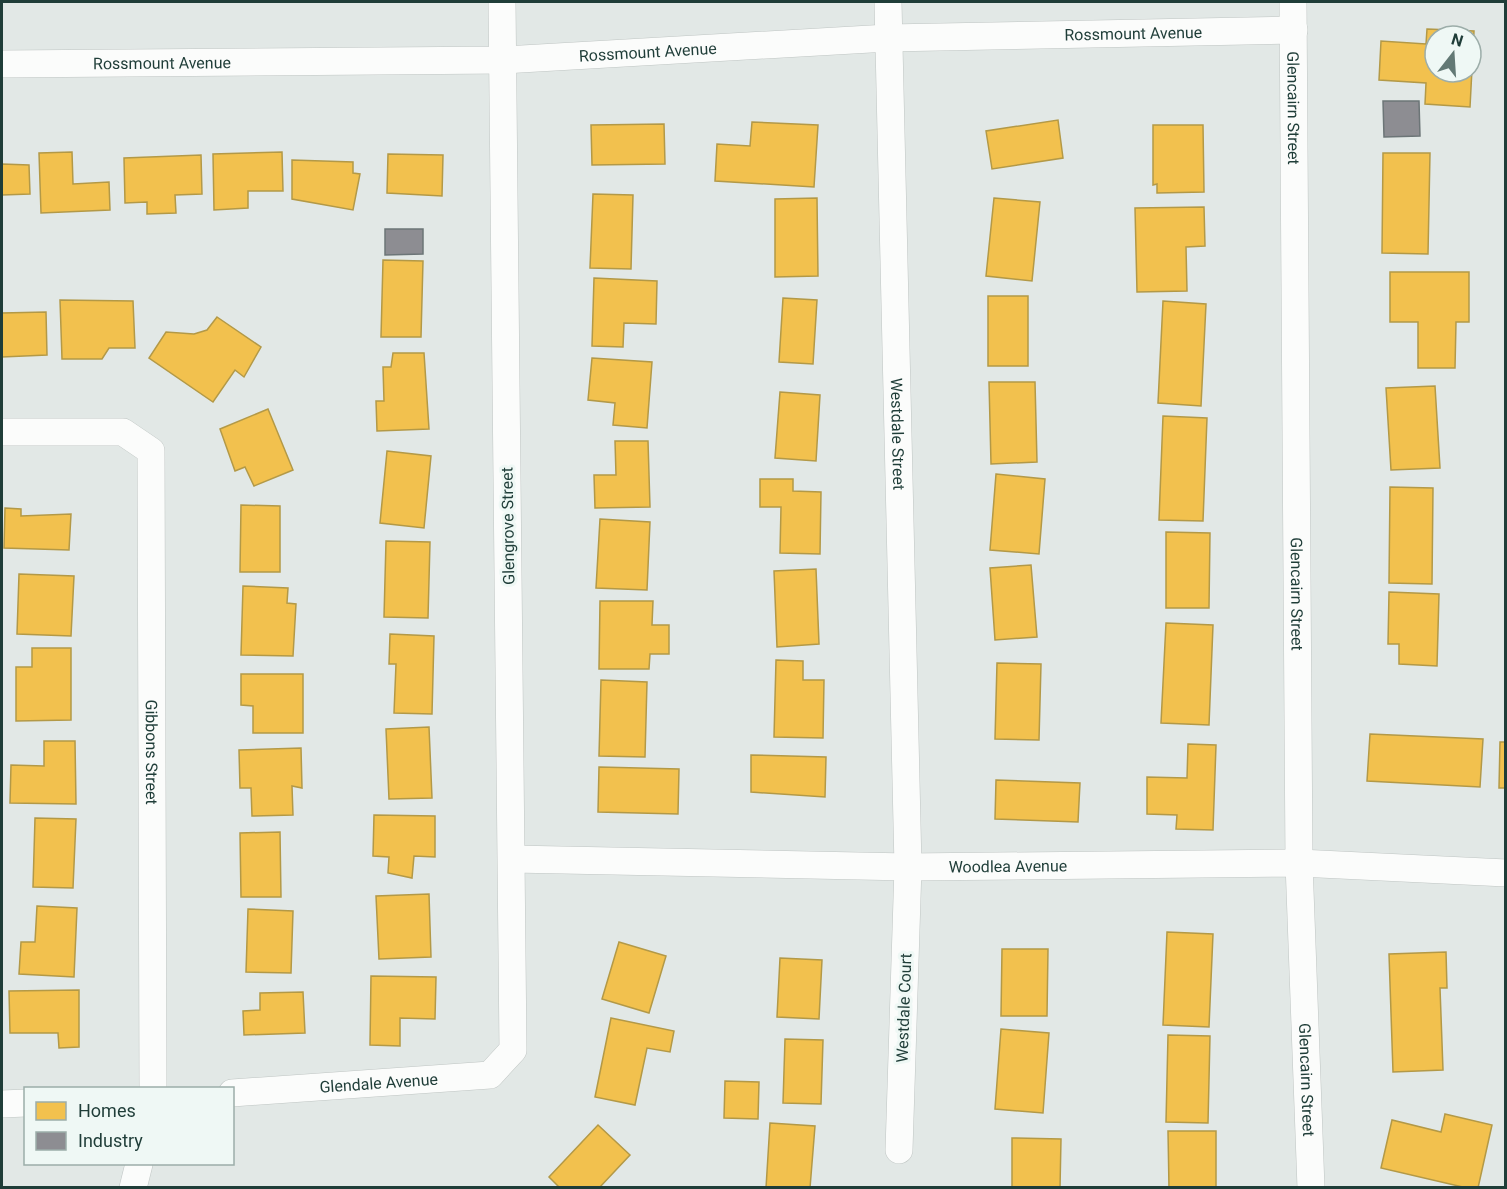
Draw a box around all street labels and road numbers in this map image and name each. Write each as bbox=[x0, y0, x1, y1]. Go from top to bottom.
street label: Rossmount Avenue bbox=[1064, 22, 1202, 44]
street label: Rossmount Avenue bbox=[578, 38, 717, 65]
street label: Glencairn Street bbox=[1284, 51, 1304, 165]
street label: Rossmount Avenue bbox=[93, 53, 231, 73]
street label: Westdale Street bbox=[887, 378, 909, 490]
street label: Glengrove Street bbox=[497, 467, 519, 585]
street label: Glencairn Street bbox=[1287, 537, 1307, 651]
street label: Gibbons Street bbox=[142, 700, 162, 805]
street label: Woodlea Avenue bbox=[949, 856, 1067, 876]
street label: Westdale Court bbox=[893, 953, 915, 1063]
street label: Glencairn Street bbox=[1295, 1023, 1319, 1137]
street label: Glendale Avenue bbox=[319, 1069, 438, 1096]

